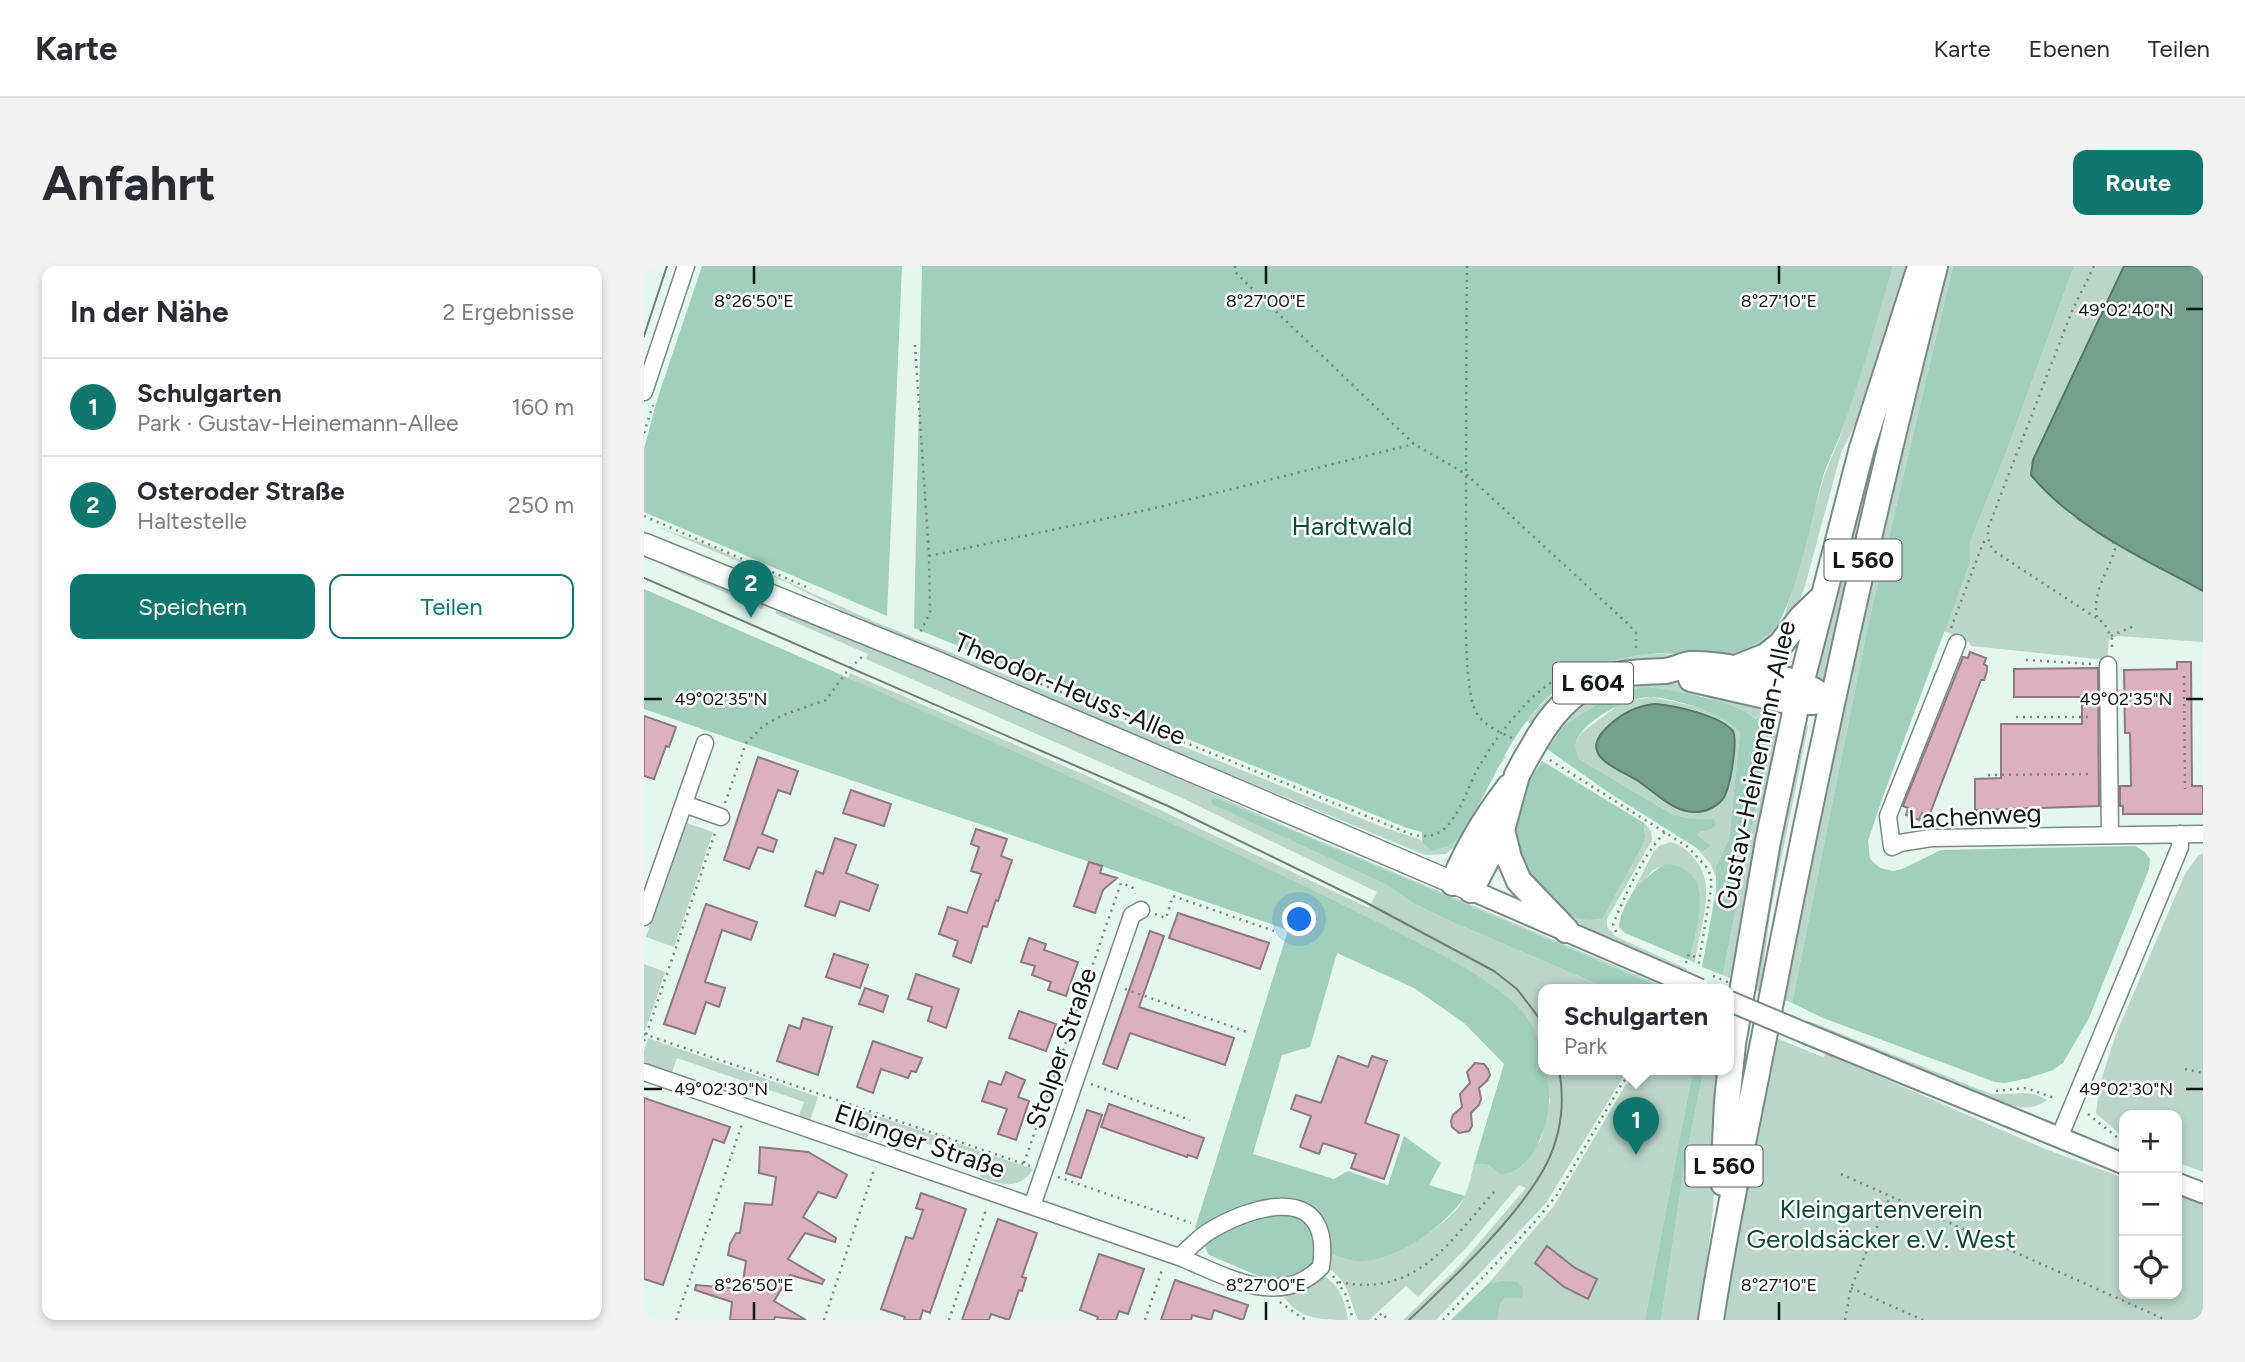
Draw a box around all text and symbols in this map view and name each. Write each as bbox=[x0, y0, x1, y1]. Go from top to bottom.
text: Karte bbox=[35, 29, 117, 68]
text: Karte bbox=[1934, 34, 1991, 63]
text: Ebenen bbox=[2029, 34, 2110, 63]
text: Teilen bbox=[2148, 34, 2210, 63]
button: Route bbox=[2073, 150, 2203, 215]
text: Anfahrt bbox=[42, 153, 216, 212]
text: 8°26'50"E bbox=[714, 290, 794, 312]
text: 8°27'00"E bbox=[1226, 290, 1306, 312]
text: 8°27'10"E bbox=[1741, 290, 1817, 312]
text: In der Nähe bbox=[70, 293, 229, 330]
text: 2 Ergebnisse bbox=[442, 298, 574, 326]
text: 49°02'40"N bbox=[2078, 299, 2174, 321]
text: Schulgarten bbox=[137, 377, 282, 409]
text: 1 bbox=[88, 393, 98, 421]
text: 160 m bbox=[511, 393, 574, 421]
text: Park · Gustav-Heinemann-Allee bbox=[137, 409, 459, 437]
text: Osteroder Straße bbox=[137, 475, 345, 507]
text: 2 bbox=[86, 491, 100, 519]
text: 250 m bbox=[508, 491, 574, 519]
text: Haltestelle bbox=[137, 507, 247, 535]
park label: Hardtwald bbox=[1292, 510, 1412, 542]
road number: L 560 bbox=[1824, 540, 1902, 580]
pin: 2 bbox=[728, 560, 774, 618]
button: Speichern bbox=[70, 574, 315, 639]
button: Teilen bbox=[329, 574, 574, 639]
street label: Gustav-Heinemann-Allee bbox=[1710, 618, 1802, 912]
street label: Theodor-Heuss-Allee bbox=[949, 626, 1191, 752]
road number: L 604 bbox=[1553, 662, 1633, 704]
text: 49°02'35"N bbox=[674, 688, 768, 710]
text: 49°02'35"N bbox=[2079, 688, 2173, 710]
street label: Lachenweg bbox=[1908, 797, 2042, 835]
your location bbox=[1282, 902, 1316, 936]
street label: Stolper Straße bbox=[1019, 963, 1103, 1133]
popup bbox=[1538, 984, 1734, 1075]
text: Schulgarten bbox=[1564, 1000, 1708, 1032]
text: Park bbox=[1564, 1032, 1607, 1060]
text: 49°02'30"N bbox=[674, 1078, 768, 1100]
text: 49°02'30"N bbox=[2079, 1078, 2173, 1100]
street label: Elbinger Straße bbox=[831, 1097, 1009, 1185]
pin: 1 bbox=[1613, 1097, 1659, 1155]
map controls bbox=[2119, 1110, 2182, 1299]
button: + bbox=[2119, 1110, 2182, 1173]
road number: L 560 bbox=[1686, 1146, 1762, 1186]
button: − bbox=[2119, 1173, 2182, 1236]
park label: Kleingartenverein Geroldsäcker e.V. West bbox=[1746, 1193, 2016, 1255]
button: locate bbox=[2119, 1236, 2182, 1299]
text: 8°26'50"E bbox=[714, 1274, 794, 1296]
text: 8°27'00"E bbox=[1226, 1274, 1306, 1296]
text: 8°27'10"E bbox=[1741, 1274, 1817, 1296]

